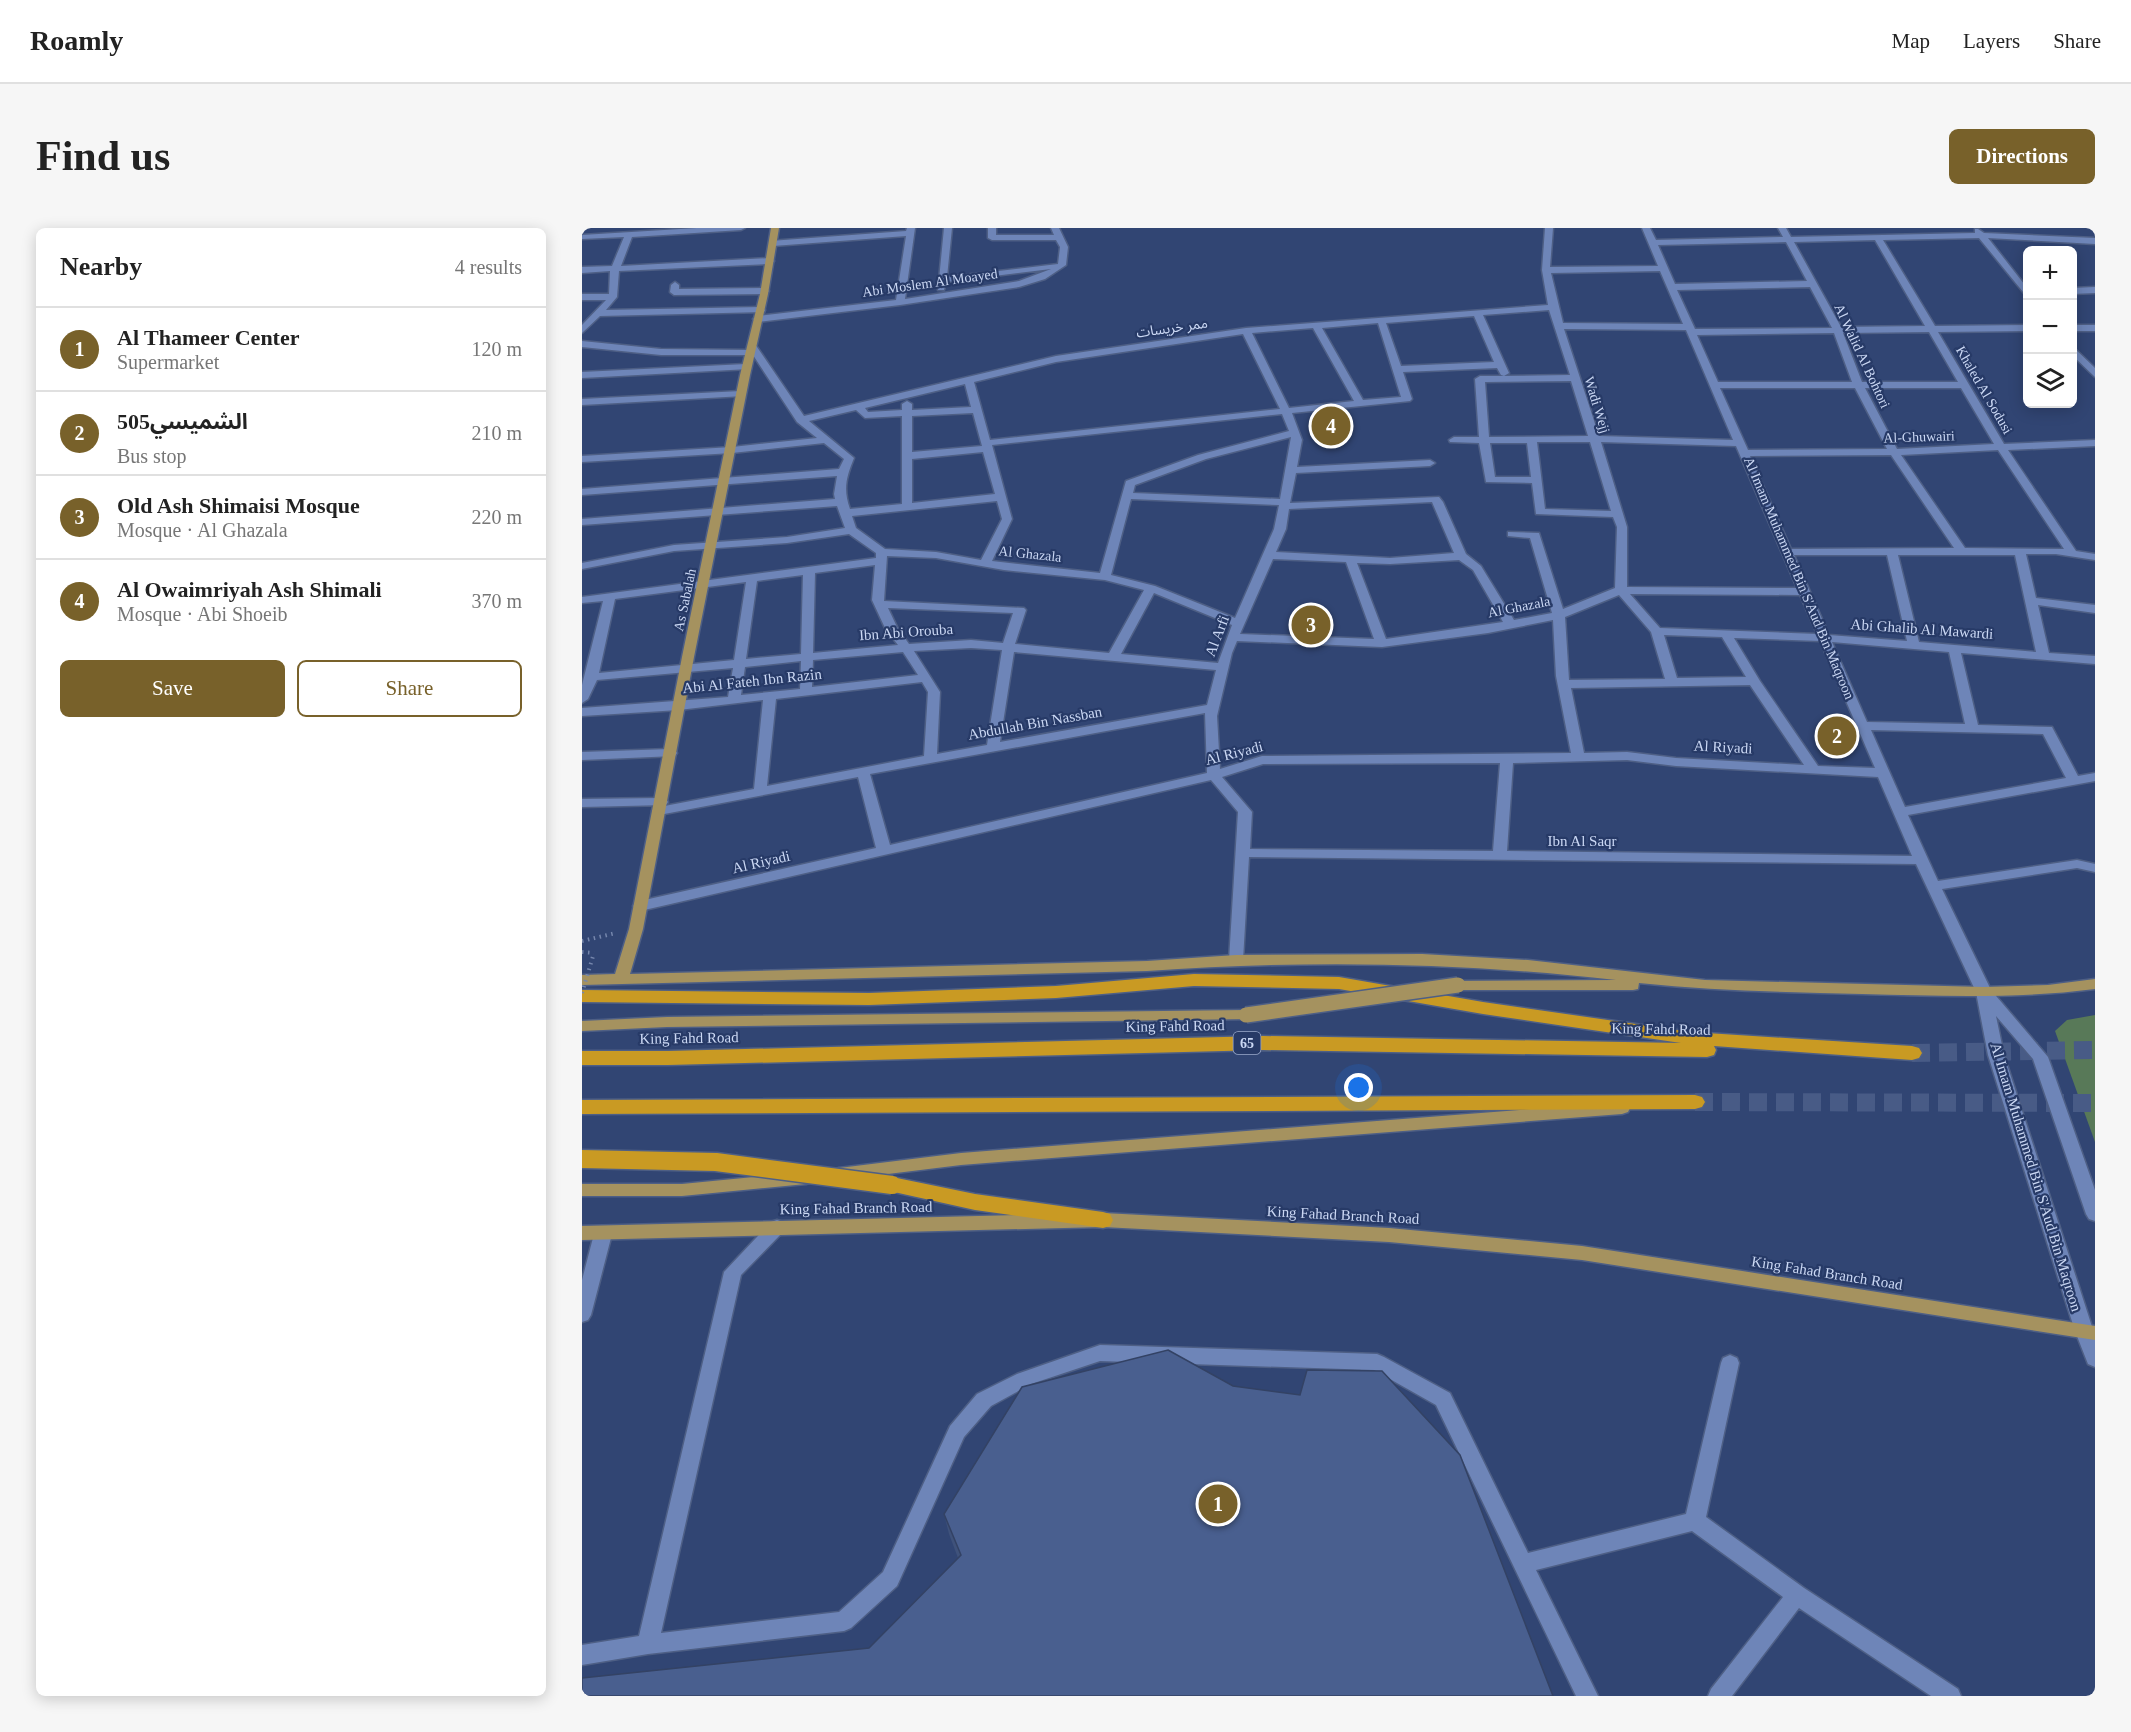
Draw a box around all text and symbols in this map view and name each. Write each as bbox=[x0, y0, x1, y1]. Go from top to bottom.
text: Roamly bbox=[30, 25, 123, 56]
text: Map bbox=[1892, 29, 1930, 53]
text: Layers bbox=[1963, 29, 2020, 53]
text: Share bbox=[2053, 29, 2101, 53]
button: Directions bbox=[1949, 129, 2095, 184]
text: Find us bbox=[36, 133, 170, 179]
map controls bbox=[2023, 246, 2077, 408]
button: + bbox=[2023, 246, 2077, 300]
text: Nearby bbox=[60, 252, 142, 281]
text: 4 results bbox=[455, 256, 522, 278]
street label: Abi Moslem Al Moayed bbox=[861, 266, 999, 300]
button: − bbox=[2023, 300, 2077, 354]
street label: Al Walid Al Bohtori bbox=[1831, 301, 1893, 411]
street label: ممر خريسات bbox=[1135, 316, 1209, 341]
text: Al Thameer Center bbox=[117, 325, 299, 350]
text: 1 bbox=[75, 338, 85, 360]
text: 120 m bbox=[471, 338, 522, 360]
street label: Khaled Al Sodusi bbox=[1953, 343, 2015, 437]
text: Supermarket bbox=[117, 351, 219, 373]
button: layers bbox=[2023, 354, 2077, 408]
street label: Wadi Wejj bbox=[1581, 375, 1613, 435]
pin: 4 bbox=[1312, 404, 1350, 448]
text: الشميسي505 bbox=[117, 409, 248, 434]
text: 2 bbox=[75, 422, 85, 444]
text: 210 m bbox=[471, 422, 522, 444]
street label: Al-Ghuwairi bbox=[1883, 428, 1955, 446]
text: Bus stop bbox=[117, 445, 186, 467]
street label: Al Imam Muhammed Bin S'Aud Bin Maqroon bbox=[1741, 455, 1857, 701]
text: Old Ash Shimaisi Mosque bbox=[117, 493, 360, 518]
text: 3 bbox=[75, 506, 85, 528]
text: 220 m bbox=[471, 506, 522, 528]
text: Mosque · Al Ghazala bbox=[117, 519, 288, 541]
street label: Al Ghazala bbox=[998, 543, 1063, 565]
street label: As Sabalah bbox=[671, 567, 699, 633]
text: Al Owaimriyah Ash Shimali bbox=[117, 577, 382, 602]
text: 4 bbox=[75, 590, 85, 612]
text: 370 m bbox=[471, 590, 522, 612]
street label: Al Ghazala bbox=[1486, 593, 1552, 620]
pin: 3 bbox=[1292, 602, 1330, 648]
text: Mosque · Abi Shoeib bbox=[117, 603, 288, 625]
street label: Al Arfi bbox=[1202, 613, 1232, 659]
street label: Abi Ghalib Al Mawardi bbox=[1850, 616, 1994, 642]
street label: Ibn Abi Orouba bbox=[858, 621, 954, 643]
button: Save bbox=[60, 660, 285, 717]
button: Share bbox=[297, 660, 522, 717]
street label: Abi Al Fateh Ibn Razin bbox=[682, 666, 823, 696]
street label: Abdullah Bin Nassban bbox=[967, 703, 1104, 743]
pin: 2 bbox=[1818, 714, 1856, 758]
street label: Al Riyadi bbox=[1693, 737, 1753, 757]
street label: Al Riyadi bbox=[1204, 738, 1264, 768]
street label: Ibn Al Saqr bbox=[1547, 833, 1617, 849]
street label: Al Riyadi bbox=[731, 848, 791, 876]
street label: King Fahd Road bbox=[1125, 1017, 1225, 1035]
street label: King Fahd Road bbox=[1611, 1020, 1711, 1038]
street label: King Fahd Road bbox=[639, 1029, 739, 1047]
road number: 65 bbox=[1234, 1032, 1260, 1054]
street label: Al Imam Muhammed Bin S'Aud Bin Maqroon bbox=[1987, 1041, 2085, 1314]
your location bbox=[1344, 1073, 1373, 1102]
street label: King Fahad Branch Road bbox=[779, 1199, 933, 1217]
street label: King Fahad Branch Road bbox=[1266, 1203, 1420, 1227]
street label: King Fahad Branch Road bbox=[1750, 1253, 1904, 1293]
pin: 1 bbox=[1198, 1482, 1238, 1526]

